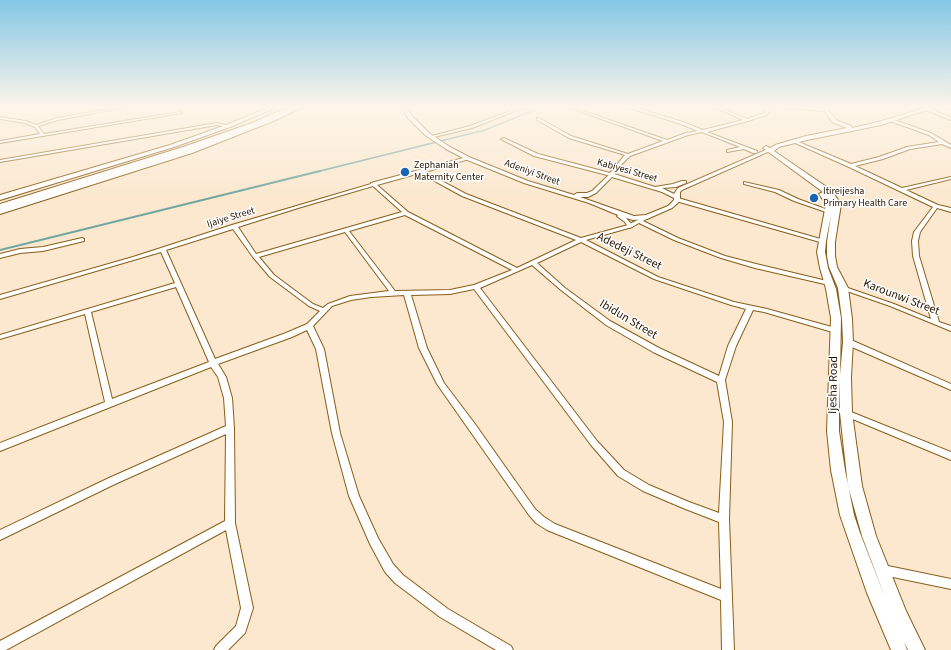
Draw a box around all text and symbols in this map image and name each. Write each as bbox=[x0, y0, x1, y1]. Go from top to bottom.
street label: Adeniyi Street bbox=[503, 157, 561, 189]
street label: Kabiyesi Street bbox=[595, 157, 659, 185]
place label: Zephaniah Maternity Center bbox=[414, 160, 484, 184]
marker: Zephaniah Maternity Center bbox=[399, 166, 411, 178]
place label: Itireijesha Primary Health Care bbox=[823, 186, 907, 210]
marker: Itireijesha Primary Health Care bbox=[808, 192, 820, 204]
street label: Ijaiye Street bbox=[206, 205, 256, 231]
street label: Adedeji Street bbox=[594, 230, 664, 274]
street label: Karounwi Street bbox=[861, 277, 941, 319]
street label: Ibidun Street bbox=[596, 297, 660, 343]
street label: Ijesha Road bbox=[826, 356, 842, 414]

